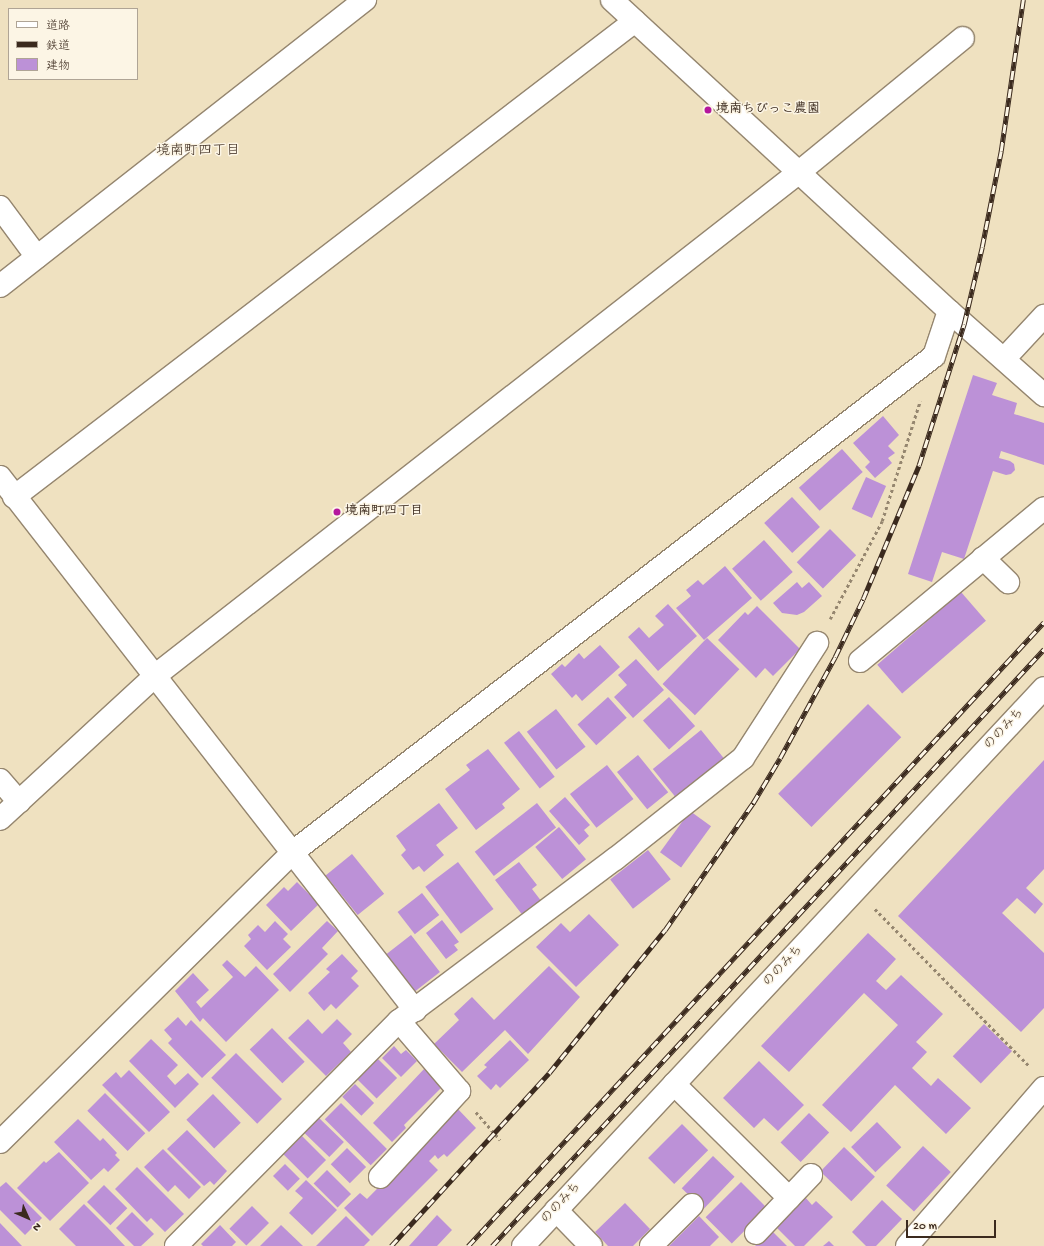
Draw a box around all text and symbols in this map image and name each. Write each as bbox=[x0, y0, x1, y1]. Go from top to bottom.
legend bbox=[8, 8, 138, 80]
text: 道路 bbox=[46, 20, 70, 34]
text: 鉄道 bbox=[46, 40, 70, 54]
text: 建物 bbox=[46, 60, 70, 74]
place label: 境南ちびっこ農園 bbox=[716, 102, 820, 118]
marker: 境南ちびっこ農園 bbox=[703, 105, 713, 115]
district label: 境南町四丁目 bbox=[156, 144, 240, 160]
place label: 境南町四丁目 bbox=[345, 504, 423, 520]
marker: 境南町四丁目 bbox=[332, 507, 342, 517]
street label: ののみち bbox=[982, 706, 1028, 754]
street label: ののみち bbox=[761, 943, 807, 991]
street label: ののみち bbox=[539, 1180, 585, 1228]
north arrow bbox=[8, 1198, 48, 1238]
scale bar bbox=[908, 1212, 998, 1238]
text: N bbox=[30, 1220, 43, 1233]
text: 20 m bbox=[913, 1220, 937, 1234]

